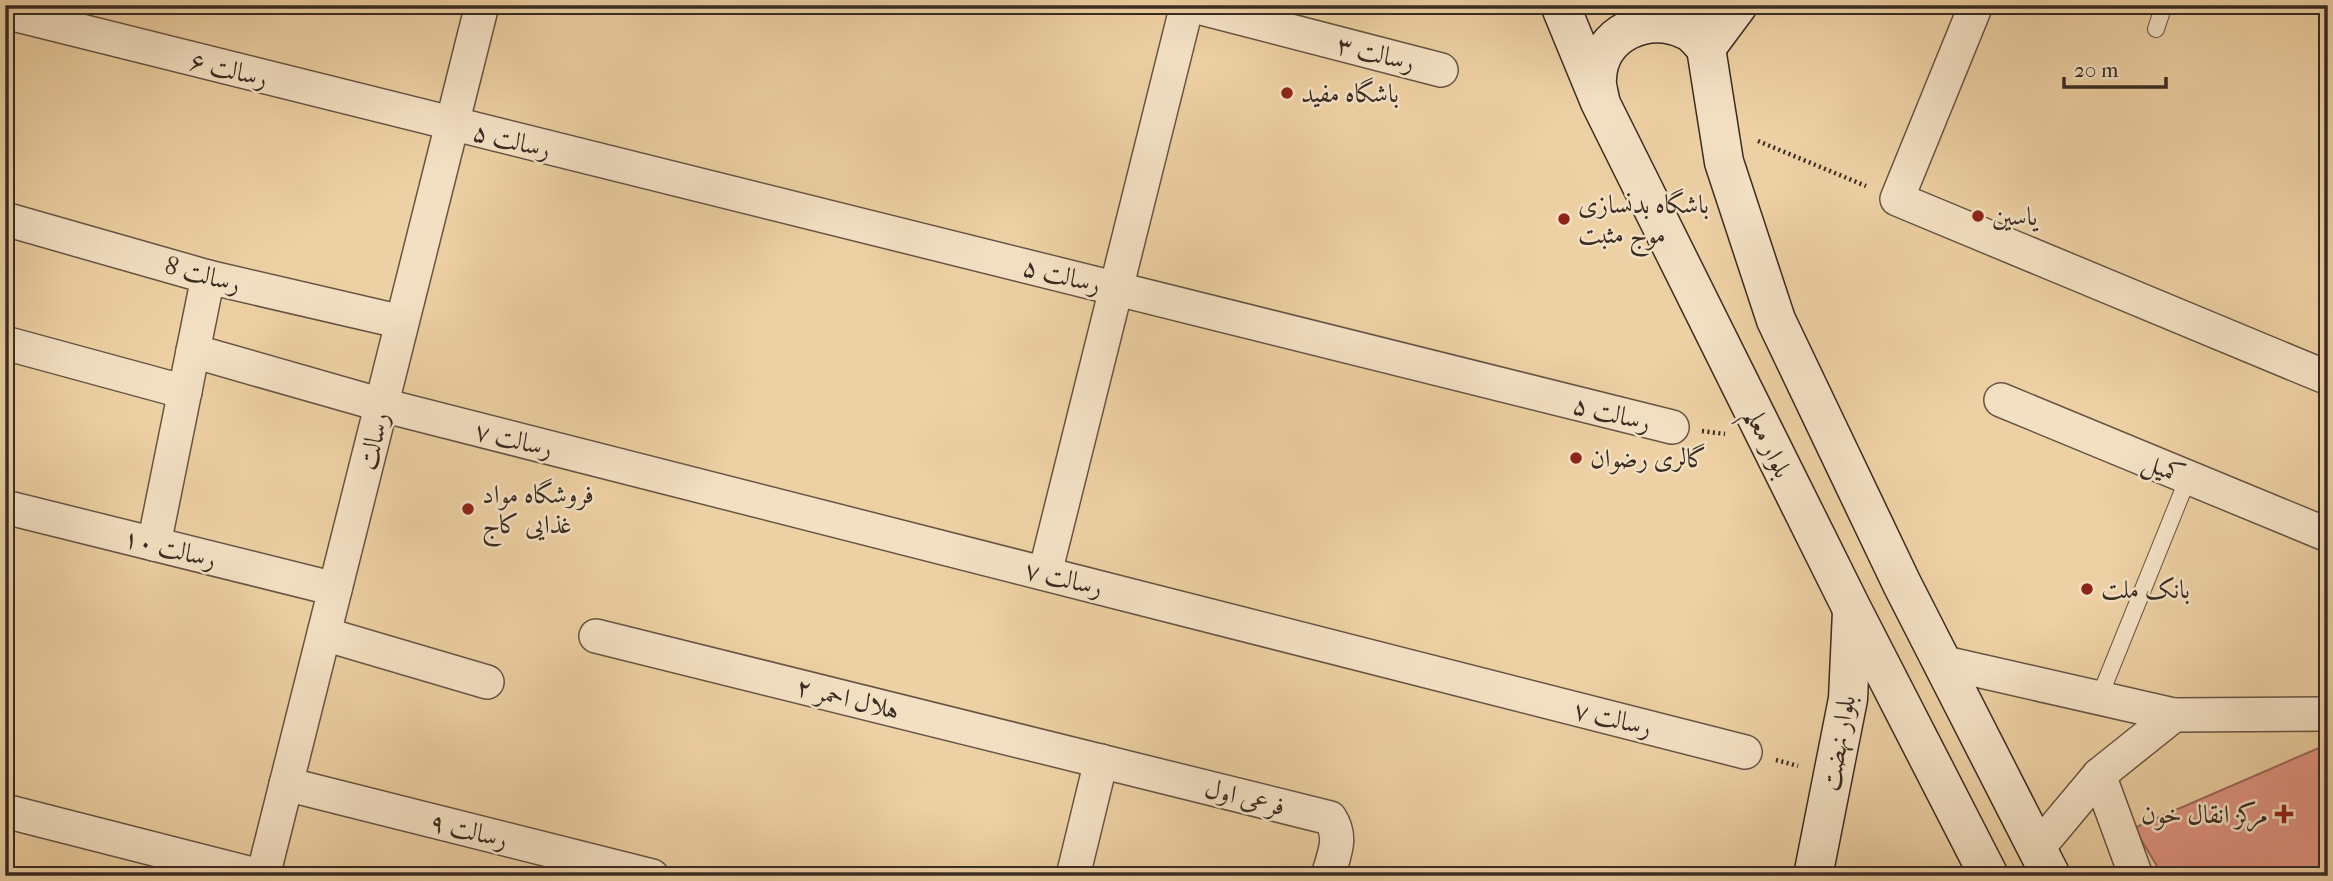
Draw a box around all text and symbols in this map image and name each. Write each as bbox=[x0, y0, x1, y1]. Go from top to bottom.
street label: رسالت ۳ bbox=[1334, 29, 1418, 78]
street label: رسالت ۶ bbox=[187, 45, 271, 94]
scale bar bbox=[2064, 46, 2165, 90]
text: 20 m bbox=[2074, 58, 2119, 82]
place label: باشگاه مفید bbox=[1301, 77, 1399, 109]
marker: باشگاه مفید bbox=[1279, 85, 1295, 101]
street label: رسالت ۵ bbox=[470, 116, 554, 165]
place label: باشگاه بدنسازی موج مثبت bbox=[1578, 188, 1709, 258]
place label: یاسین bbox=[1992, 201, 2039, 232]
marker: یاسین bbox=[1970, 208, 1986, 224]
marker: باشگاه بدنسازی موج مثبت bbox=[1556, 211, 1572, 227]
street label: رسالت 8 bbox=[162, 250, 244, 299]
street label: رسالت ۵ bbox=[1020, 251, 1104, 300]
street label: رسالت ۵ bbox=[1570, 389, 1654, 438]
street label: بلوار معلم bbox=[1729, 403, 1799, 487]
street label: رسالت bbox=[351, 409, 396, 473]
street label: رسالت ۷ bbox=[472, 415, 556, 464]
place label: گالری رضوان bbox=[1590, 443, 1707, 475]
street label: کمیل bbox=[2137, 446, 2189, 493]
marker: گالری رضوان bbox=[1568, 450, 1584, 466]
place label: فروشگاه مواد غذایی کاج bbox=[482, 478, 594, 548]
marker: فروشگاه مواد غذایی کاج bbox=[460, 501, 476, 517]
street label: رسالت ۱۰ bbox=[120, 522, 220, 575]
street label: رسالت ۷ bbox=[1022, 554, 1106, 603]
place label: بانک ملت bbox=[2101, 574, 2190, 605]
marker: بانک ملت bbox=[2079, 581, 2095, 597]
street label: هلال احمر ۲ bbox=[793, 671, 903, 727]
street label: بلوار نهضت bbox=[1815, 693, 1863, 794]
street label: رسالت ۷ bbox=[1571, 694, 1655, 743]
street label: فرعی اول bbox=[1201, 773, 1288, 823]
place label: مرکز انقال خون bbox=[2141, 799, 2268, 832]
marker: مرکز انقال خون bbox=[2274, 804, 2294, 824]
street label: رسالت ۹ bbox=[427, 806, 511, 855]

